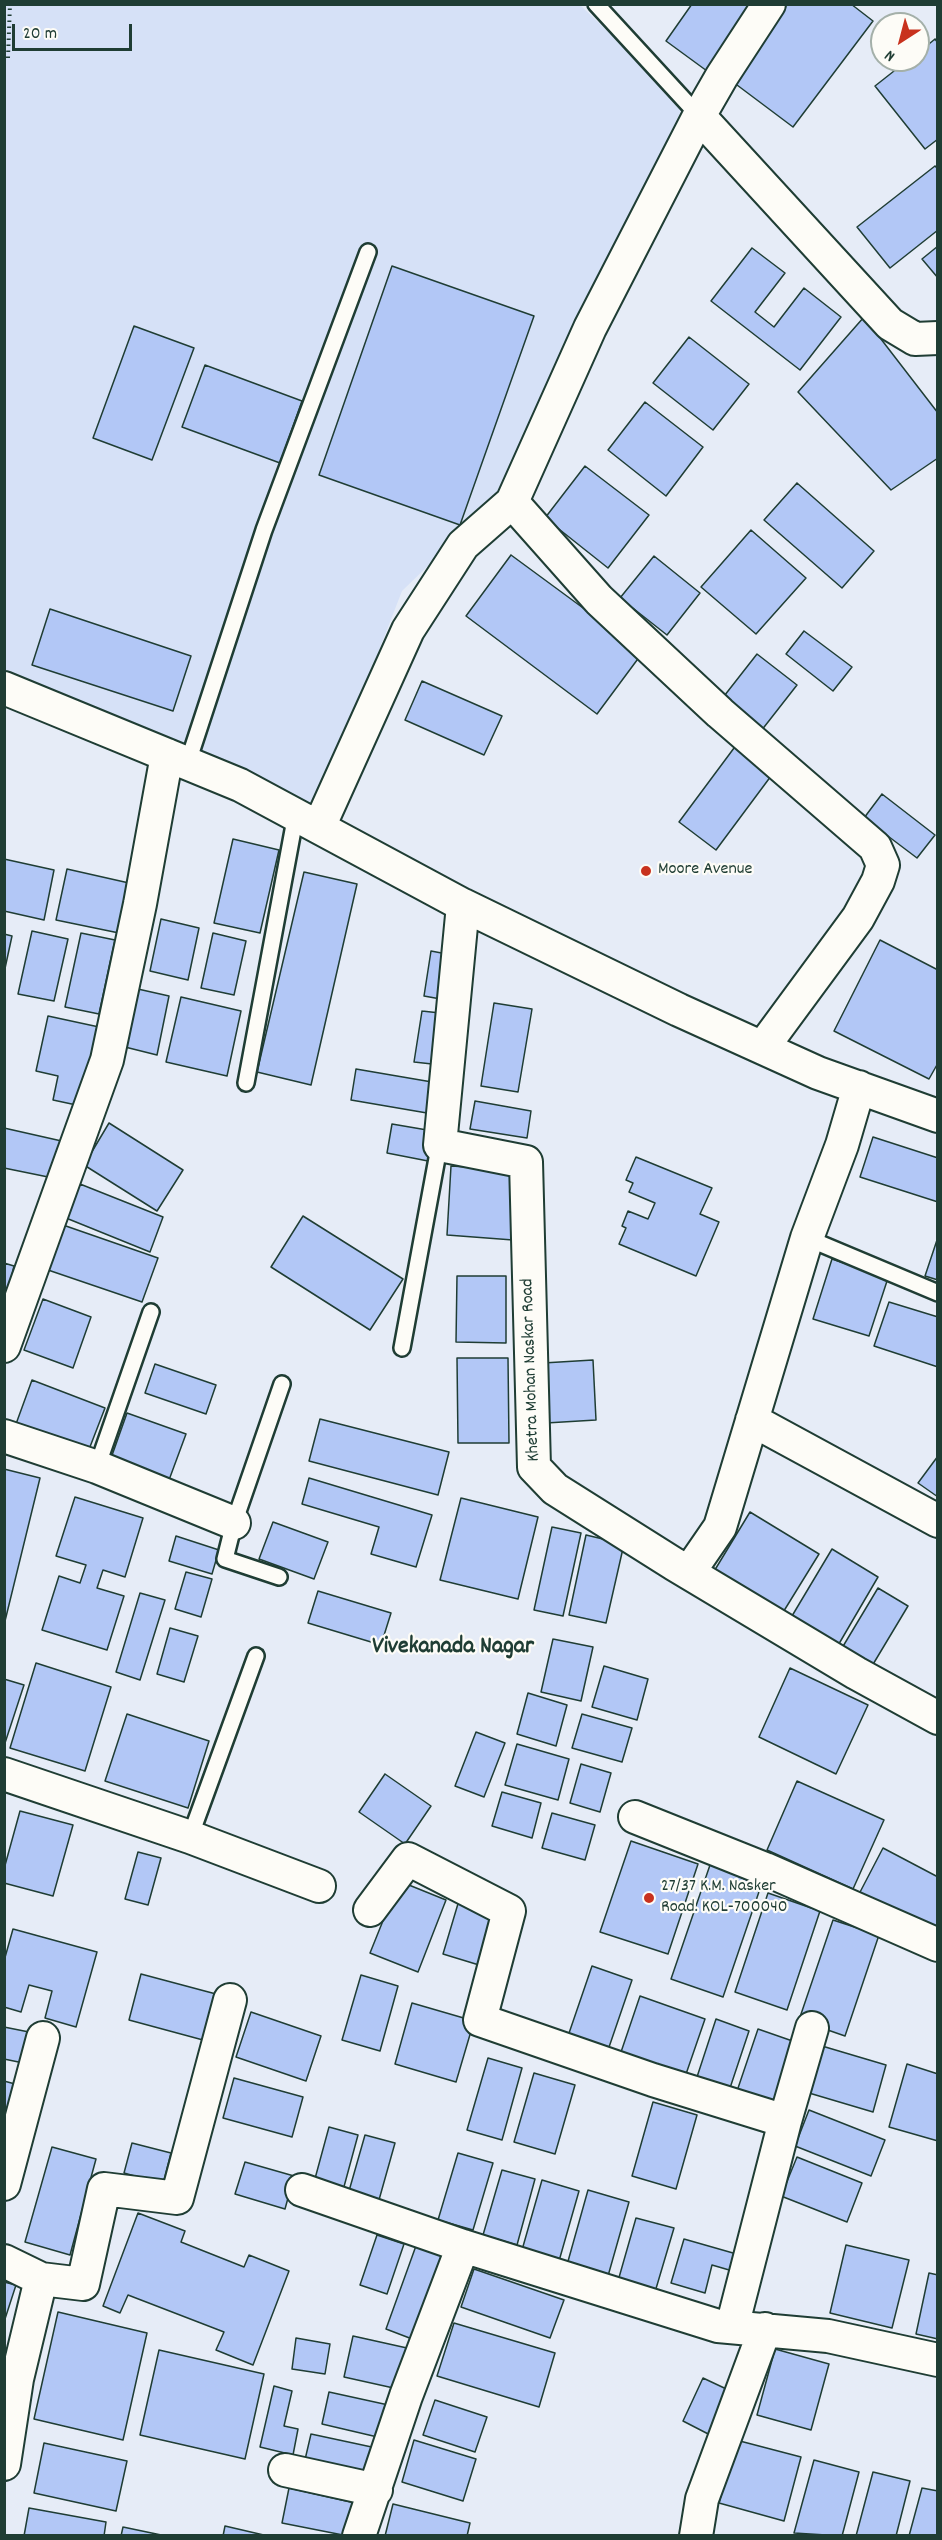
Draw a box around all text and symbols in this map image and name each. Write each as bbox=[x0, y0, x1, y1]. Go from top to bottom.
scale bar bbox=[15, 12, 135, 50]
north arrow bbox=[870, 12, 930, 72]
text: 20 m bbox=[23, 22, 57, 47]
text: N bbox=[880, 44, 900, 67]
place label: Moore Avenue bbox=[658, 860, 753, 882]
marker: Moore Avenue bbox=[639, 864, 653, 878]
street label: Khetra Mohan Naskar Road bbox=[518, 1278, 546, 1462]
district label: Vivekanada Nagar bbox=[372, 1635, 534, 1663]
place label: 27/37 K.M. Nasker Road. KOL-700040 bbox=[661, 1877, 788, 1920]
marker: 27/37 K.M. Nasker Road. KOL-700040 bbox=[642, 1891, 656, 1905]

